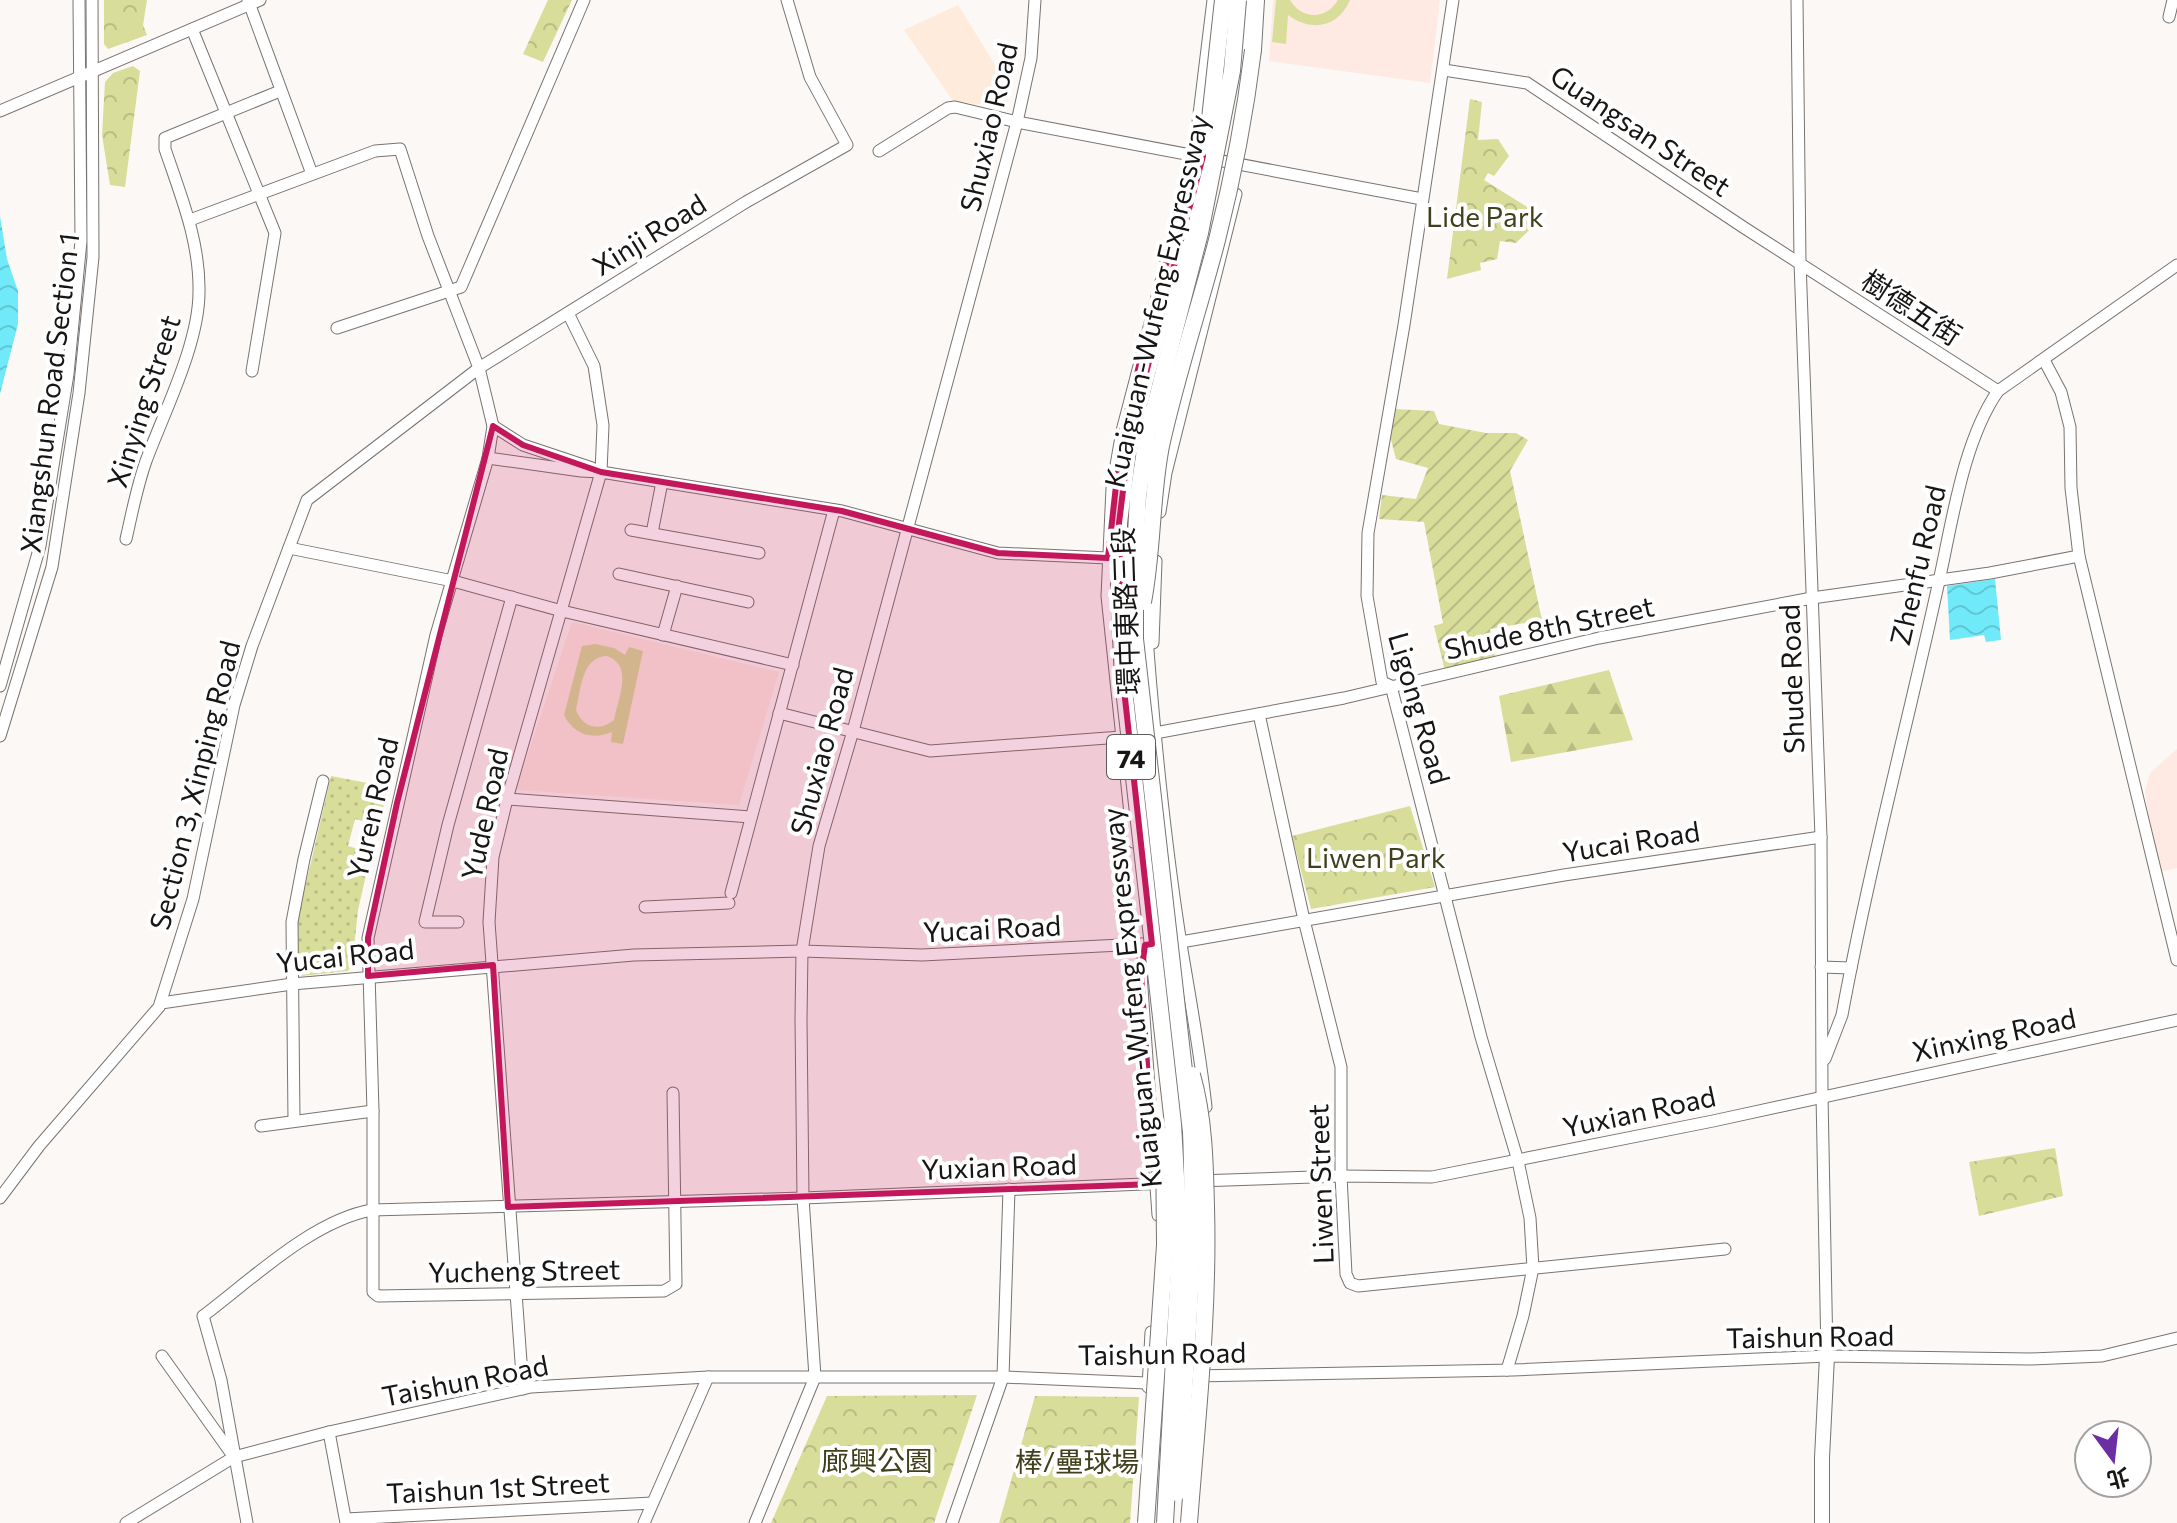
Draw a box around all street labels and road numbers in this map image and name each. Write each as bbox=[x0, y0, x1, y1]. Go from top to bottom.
street label: Shuxiao Road bbox=[952, 39, 1024, 215]
street label: Guangsan Street bbox=[1544, 57, 1738, 203]
street label: Kuaiguan-Wufeng Expressway bbox=[1096, 111, 1216, 491]
street label: Xinji Road bbox=[586, 186, 712, 282]
street label: Xiangshun Road Section 1 bbox=[12, 231, 86, 555]
street label: 樹德五街 bbox=[1856, 262, 1968, 352]
street label: Xinying Street bbox=[99, 310, 187, 492]
street label: Zhenfu Road bbox=[1882, 482, 1952, 648]
street label: 環中東路三段 bbox=[1105, 526, 1145, 696]
street label: Shude 8th Street bbox=[1441, 588, 1657, 666]
street label: Shude Road bbox=[1771, 604, 1811, 754]
street label: Ligong Road bbox=[1382, 628, 1458, 788]
street label: Section 3, Xinping Road bbox=[142, 637, 246, 933]
street label: Shuxiao Road bbox=[782, 663, 860, 839]
street label: Yuren Road bbox=[339, 734, 405, 882]
road number: 74 bbox=[1107, 735, 1155, 779]
street label: Yude Road bbox=[453, 745, 515, 883]
street label: Kuaiguan-Wufeng Expressway bbox=[1094, 806, 1168, 1190]
street label: Yucai Road bbox=[1560, 813, 1702, 869]
street label: Yucai Road bbox=[922, 907, 1062, 949]
street label: Yucai Road bbox=[274, 931, 416, 979]
street label: Xinxing Road bbox=[1909, 1000, 2079, 1068]
street label: Yuxian Road bbox=[1559, 1078, 1719, 1144]
street label: Liwen Street bbox=[1300, 1103, 1340, 1265]
street label: Yuxian Road bbox=[921, 1146, 1077, 1186]
street label: Yucheng Street bbox=[427, 1251, 621, 1289]
street label: Taishun Road bbox=[1725, 1318, 1895, 1354]
street label: Taishun Road bbox=[1077, 1335, 1247, 1371]
street label: Taishun Road bbox=[379, 1347, 551, 1413]
street label: Taishun 1st Street bbox=[385, 1464, 611, 1510]

